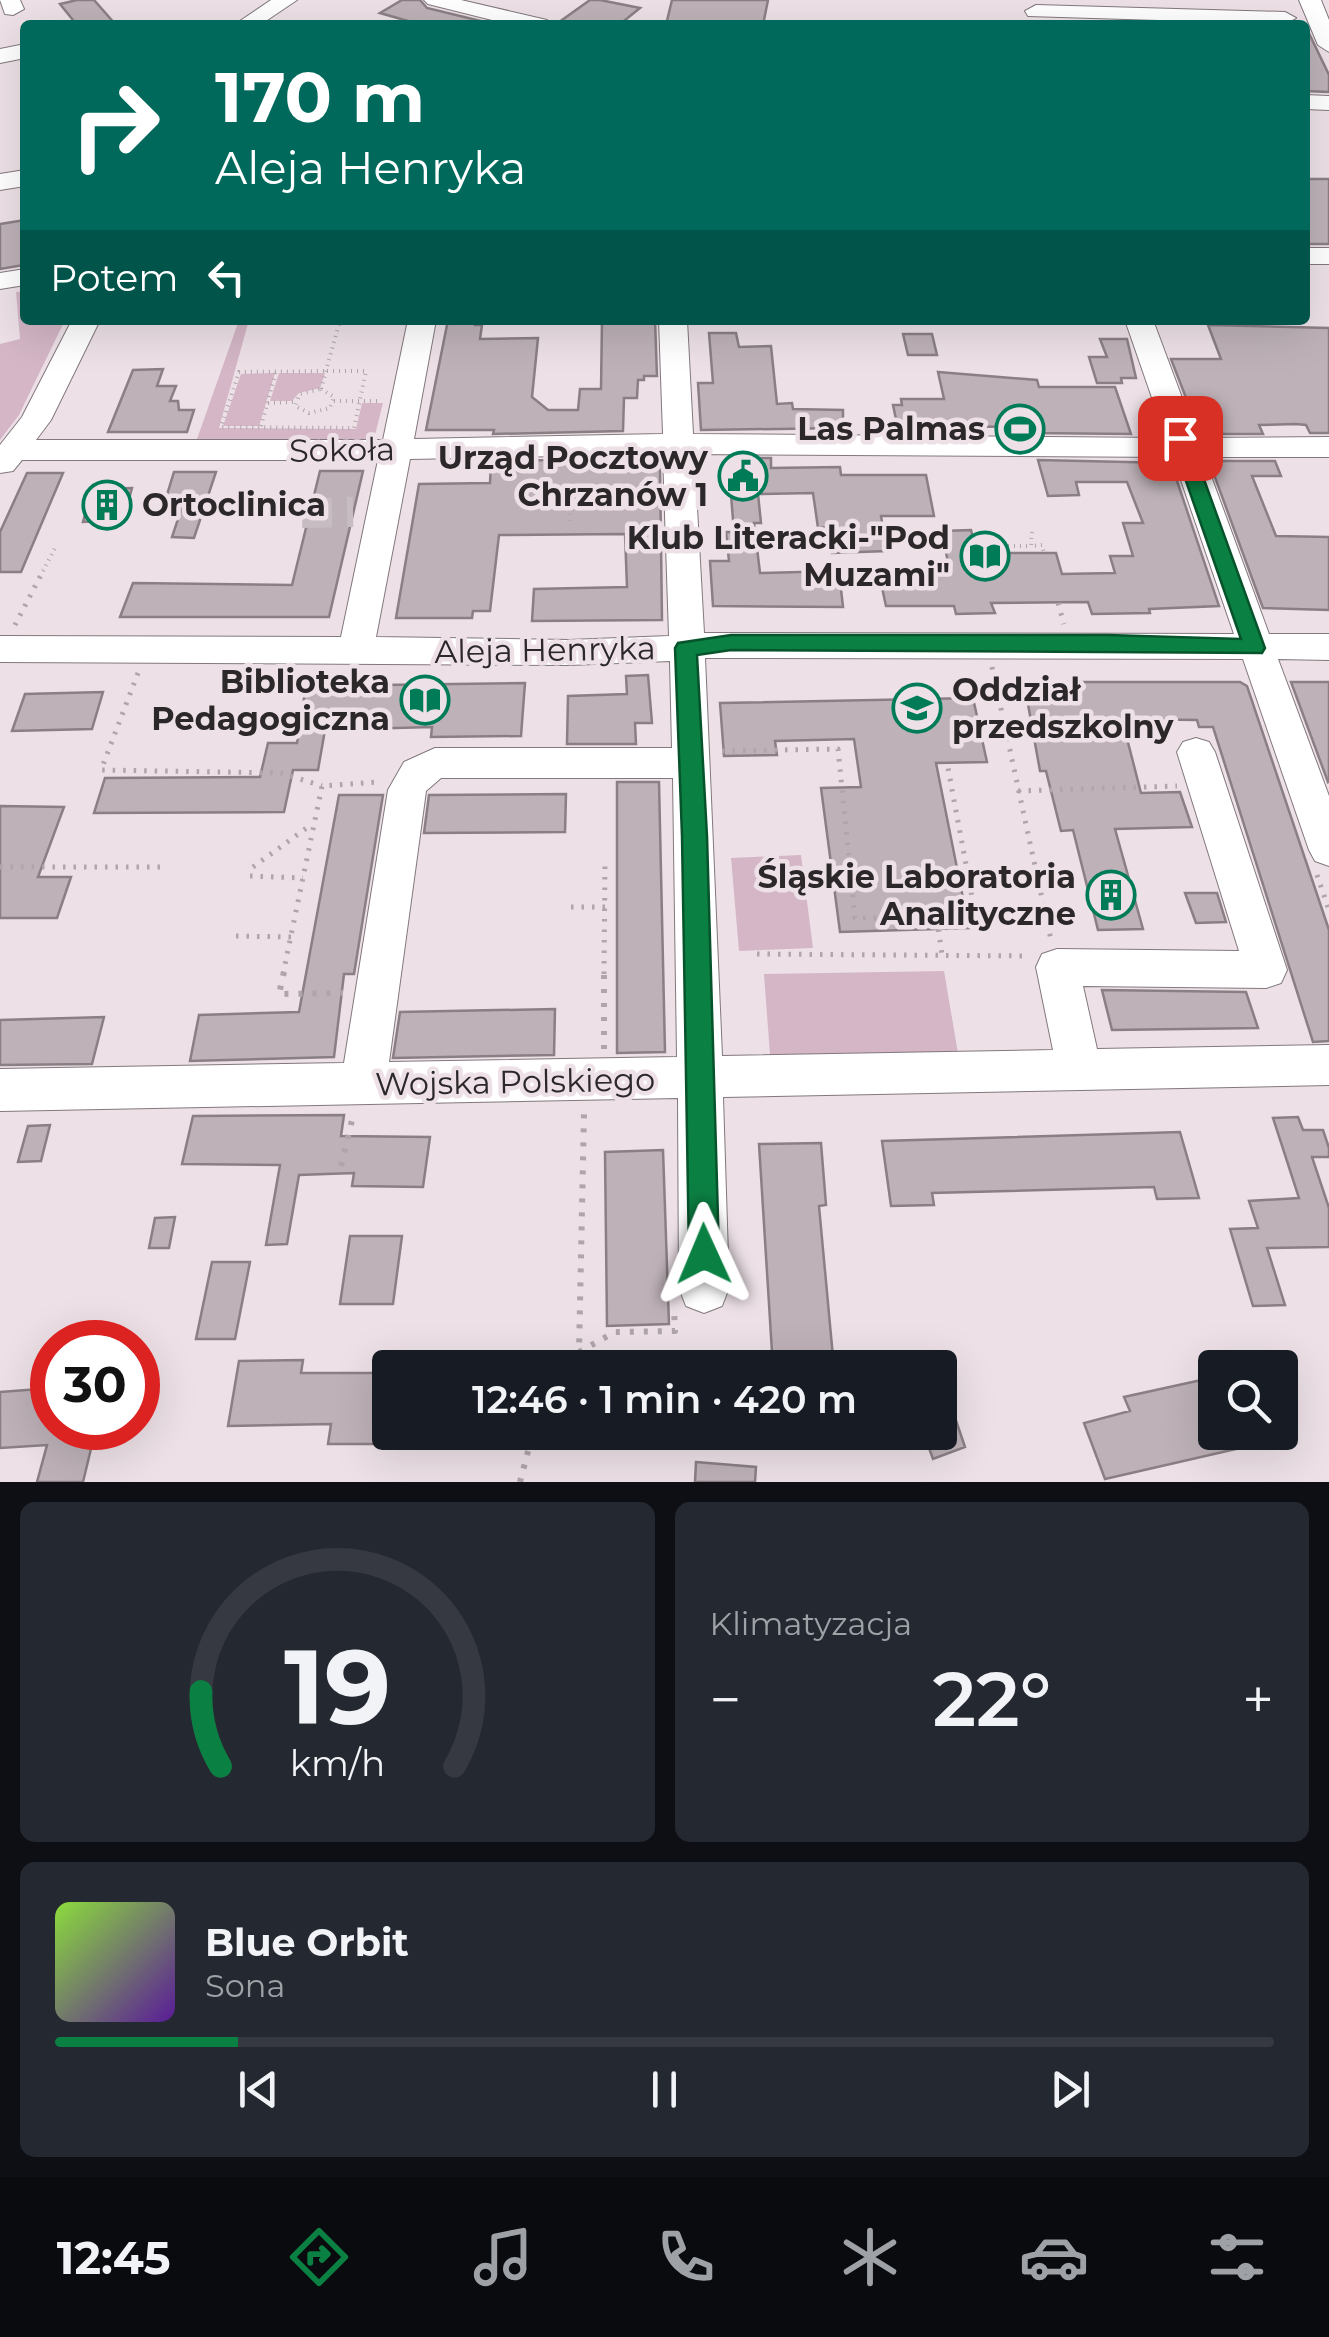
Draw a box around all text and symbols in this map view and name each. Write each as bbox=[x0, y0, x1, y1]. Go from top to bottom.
text: 170 m bbox=[215, 54, 425, 140]
icon: right bbox=[50, 60, 180, 190]
text: Aleja Henryka bbox=[215, 140, 526, 195]
icon: left bbox=[199, 250, 254, 305]
text: Potem bbox=[50, 254, 179, 301]
pin bbox=[1138, 396, 1223, 481]
sports icon: Las Palmas bbox=[994, 403, 1046, 455]
place label: Las Palmas bbox=[797, 409, 985, 448]
icon: arrive bbox=[1153, 411, 1208, 466]
street label: Sokoła bbox=[289, 429, 395, 470]
place label: Urząd Pocztowy Chrzanów 1 bbox=[438, 438, 709, 514]
public building icon: Urząd Pocztowy Chrzanów 1 bbox=[717, 450, 769, 502]
building icon: Ortoclinica bbox=[81, 479, 133, 531]
place label: Ortoclinica bbox=[142, 485, 326, 524]
place label: Klub Literacki-"Pod Muzami" bbox=[627, 518, 950, 594]
library icon: Klub Literacki-"Pod Muzami" bbox=[959, 530, 1011, 582]
street label: Aleja Henryka bbox=[434, 628, 656, 671]
place label: Biblioteka Pedagogiczna bbox=[151, 662, 390, 738]
place label: Oddział przedszkolny bbox=[952, 670, 1174, 746]
library icon: Biblioteka Pedagogiczna bbox=[399, 674, 451, 726]
school or university icon: Oddział przedszkolny bbox=[891, 682, 943, 734]
place label: Śląskie Laboratoria Analityczne bbox=[757, 857, 1076, 933]
building icon: Śląskie Laboratoria Analityczne bbox=[1085, 869, 1137, 921]
street label: Wojska Polskiego bbox=[375, 1060, 655, 1103]
position arrow bbox=[652, 1202, 756, 1306]
speed limit sign: 30 bbox=[30, 1320, 160, 1450]
map controls bbox=[1198, 1350, 1298, 1450]
button: search bbox=[1198, 1350, 1298, 1450]
text: 12:46 · 1 min · 420 m bbox=[472, 1376, 857, 1423]
text: Klimatyzacja bbox=[710, 1604, 912, 1643]
text: 19 bbox=[284, 1623, 391, 1750]
text: 22° bbox=[932, 1653, 1051, 1745]
text: − bbox=[710, 1666, 741, 1733]
text: + bbox=[1242, 1666, 1274, 1733]
text: km/h bbox=[290, 1741, 385, 1785]
text: Blue Orbit bbox=[205, 1919, 409, 1966]
text: Sona bbox=[205, 1966, 285, 2005]
icon: previous bbox=[231, 2062, 286, 2117]
icon: pause bbox=[637, 2062, 692, 2117]
icon: next bbox=[1043, 2062, 1098, 2117]
icon: directions bbox=[284, 2222, 354, 2292]
icon: music bbox=[468, 2222, 538, 2292]
icon: phone bbox=[651, 2222, 721, 2292]
icon: climate bbox=[835, 2222, 905, 2292]
icon: car bbox=[1019, 2222, 1089, 2292]
icon: filters bbox=[1202, 2222, 1272, 2292]
text: 12:45 bbox=[57, 2230, 171, 2285]

